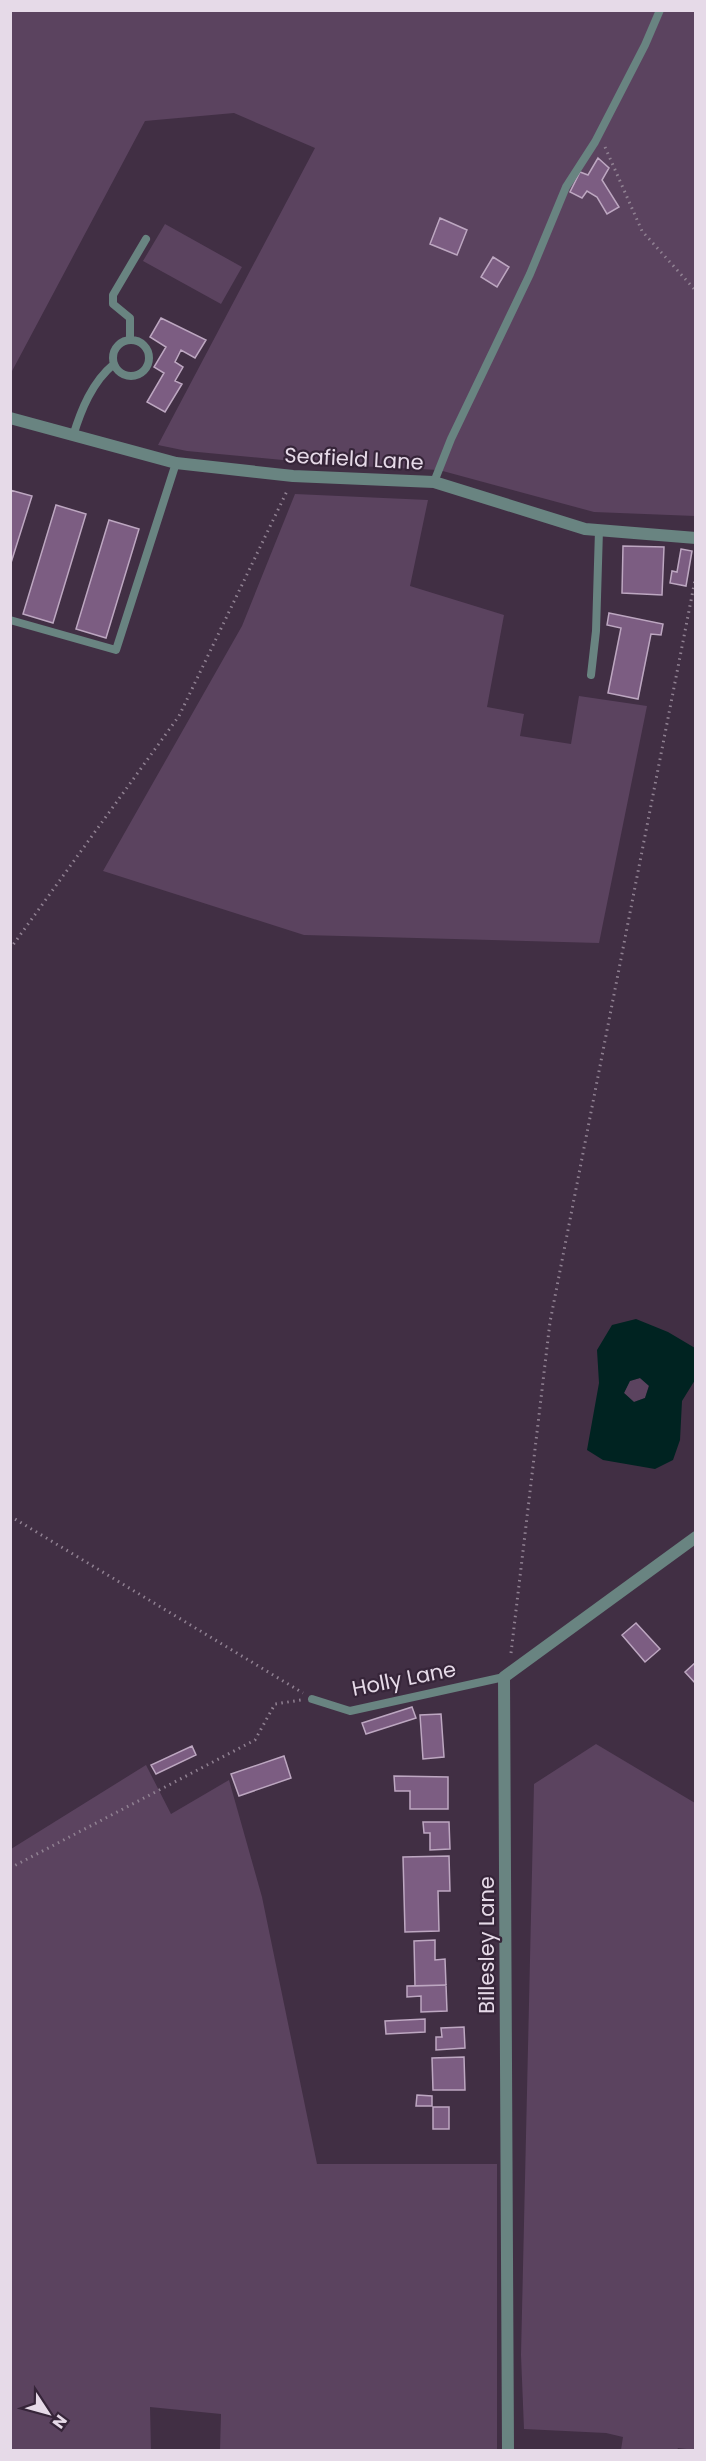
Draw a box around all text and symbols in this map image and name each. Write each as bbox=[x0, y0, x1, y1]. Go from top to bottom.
street label: Seafield Lane bbox=[284, 440, 424, 477]
street label: Holly Lane bbox=[349, 1654, 458, 1703]
street label: Billesley Lane bbox=[472, 1876, 501, 2014]
north arrow bbox=[18, 2383, 78, 2443]
text: N bbox=[47, 2410, 73, 2433]

